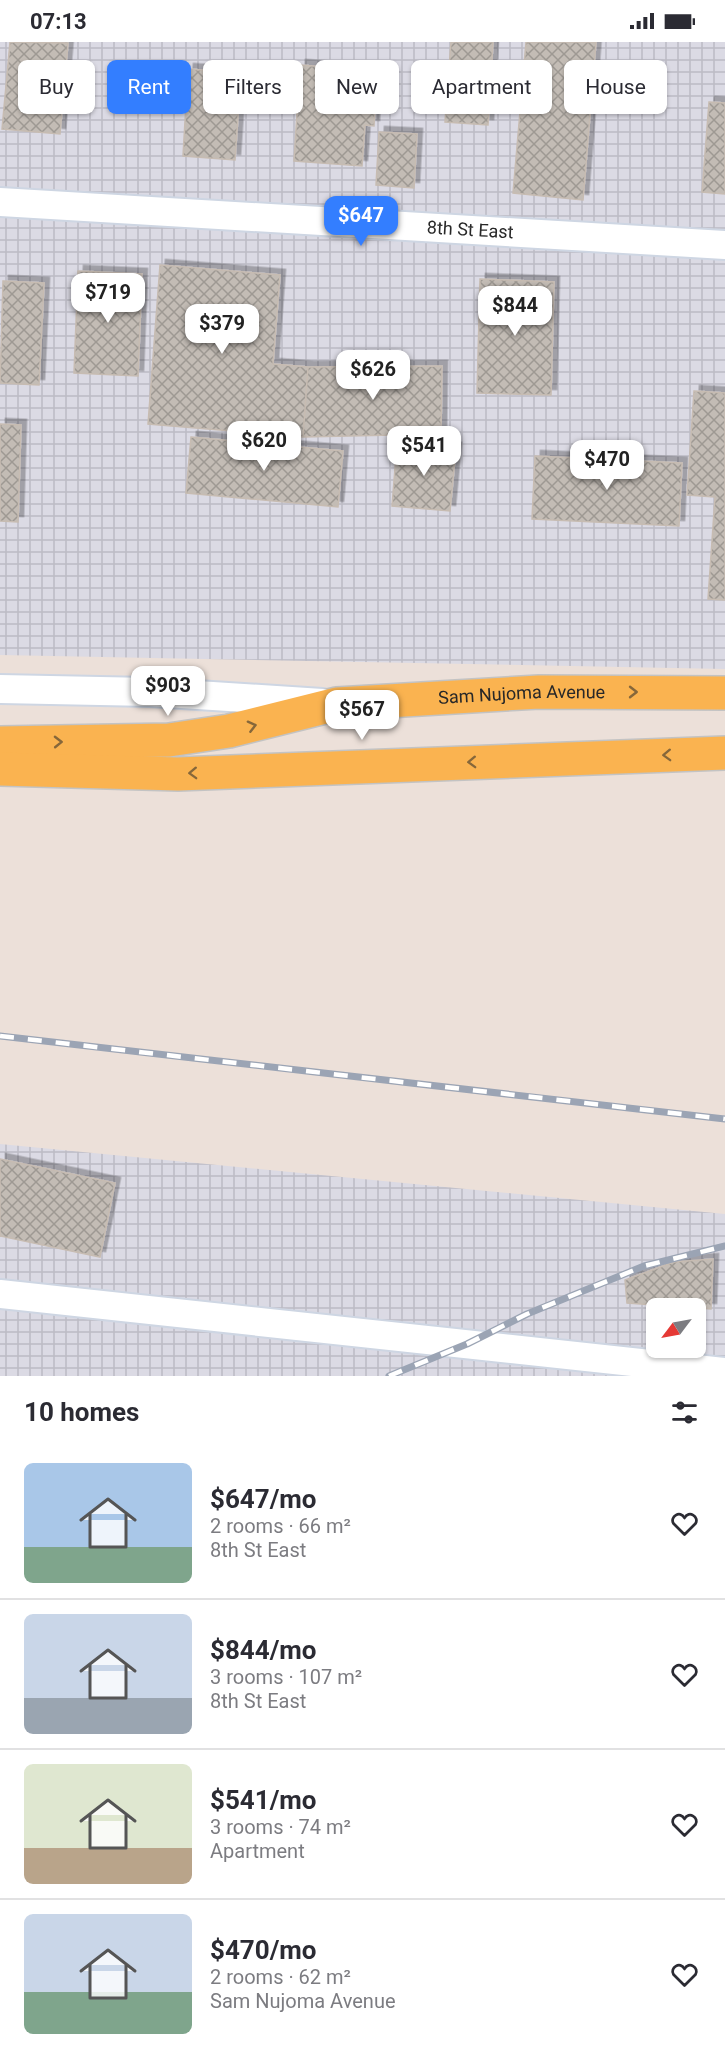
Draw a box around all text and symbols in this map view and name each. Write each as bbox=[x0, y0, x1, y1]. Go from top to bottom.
text: 07:13 bbox=[30, 9, 87, 34]
chip: Buy bbox=[18, 60, 95, 114]
chip: Rent bbox=[107, 60, 191, 114]
chip: Filters bbox=[203, 60, 303, 114]
chip: New bbox=[315, 60, 399, 114]
chip: Apartment bbox=[411, 60, 552, 114]
chip: House bbox=[564, 60, 667, 114]
pin: $647 bbox=[325, 196, 397, 247]
text: $647 bbox=[338, 203, 384, 227]
street label: 8th St East bbox=[426, 216, 514, 242]
pin: $719 bbox=[72, 273, 144, 324]
text: $719 bbox=[85, 280, 131, 304]
pin: $844 bbox=[479, 286, 551, 337]
text: $844 bbox=[492, 293, 538, 317]
pin: $379 bbox=[186, 304, 258, 355]
text: $379 bbox=[199, 311, 245, 335]
pin: $626 bbox=[337, 350, 409, 401]
text: $626 bbox=[350, 357, 396, 381]
pin: $620 bbox=[228, 421, 300, 472]
pin: $541 bbox=[388, 426, 460, 477]
text: $620 bbox=[241, 428, 287, 452]
text: $541 bbox=[401, 433, 447, 457]
pin: $470 bbox=[571, 440, 643, 491]
text: $470 bbox=[584, 447, 630, 471]
pin: $903 bbox=[132, 666, 204, 717]
text: $903 bbox=[145, 673, 191, 697]
street label: Sam Nujoma Avenue bbox=[438, 681, 605, 708]
one-way arrow bbox=[629, 686, 638, 698]
pin: $567 bbox=[326, 690, 398, 741]
text: $567 bbox=[339, 697, 385, 721]
one-way arrow bbox=[247, 720, 257, 733]
one-way arrow bbox=[54, 735, 63, 748]
one-way arrow bbox=[662, 749, 671, 761]
one-way arrow bbox=[467, 756, 476, 768]
one-way arrow bbox=[188, 767, 197, 780]
north arrow bbox=[646, 1298, 706, 1358]
map controls bbox=[646, 1298, 706, 1358]
icon: filters bbox=[668, 1396, 701, 1429]
text: 10 homes bbox=[24, 1397, 139, 1427]
text: $647/mo bbox=[210, 1484, 317, 1514]
icon: home bbox=[72, 1487, 144, 1559]
icon: heart bbox=[668, 1507, 701, 1540]
text: 2 rooms · 66 m² bbox=[210, 1514, 351, 1538]
text: 8th St East bbox=[210, 1538, 306, 1562]
text: $844/mo bbox=[210, 1635, 317, 1665]
icon: home bbox=[72, 1638, 144, 1710]
icon: heart bbox=[668, 1658, 701, 1691]
text: 3 rooms · 107 m² bbox=[210, 1665, 362, 1689]
text: 8th St East bbox=[210, 1689, 306, 1713]
text: $541/mo bbox=[210, 1785, 317, 1815]
icon: home bbox=[72, 1788, 144, 1860]
icon: heart bbox=[668, 1808, 701, 1841]
text: 3 rooms · 74 m² bbox=[210, 1815, 351, 1839]
text: Apartment bbox=[210, 1839, 305, 1863]
text: $470/mo bbox=[210, 1935, 317, 1965]
icon: home bbox=[72, 1938, 144, 2010]
icon: heart bbox=[668, 1958, 701, 1991]
text: 2 rooms · 62 m² bbox=[210, 1965, 351, 1989]
text: Sam Nujoma Avenue bbox=[210, 1989, 396, 2013]

